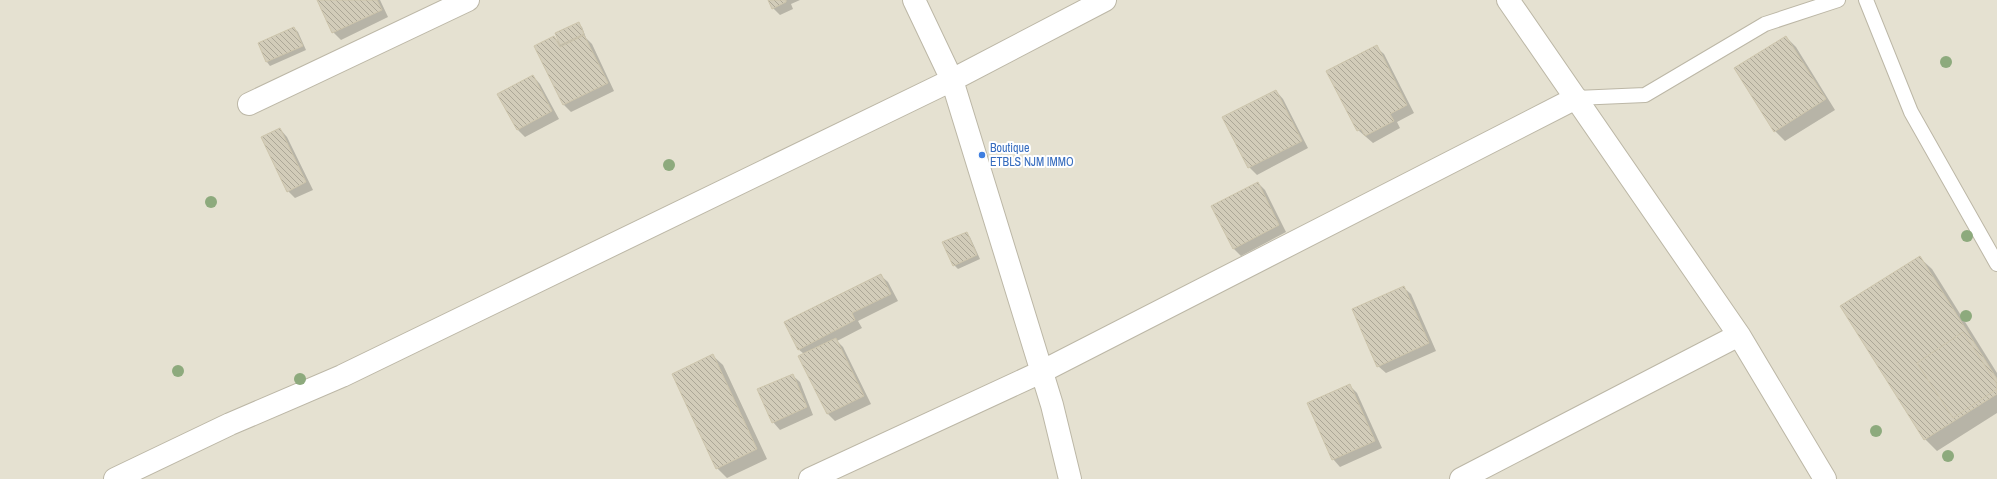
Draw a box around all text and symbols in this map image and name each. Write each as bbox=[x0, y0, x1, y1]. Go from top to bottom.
place label: Boutique ETBLS NJM IMMO bbox=[990, 140, 1074, 170]
marker: Boutique ETBLS NJM IMMO bbox=[977, 150, 987, 160]

